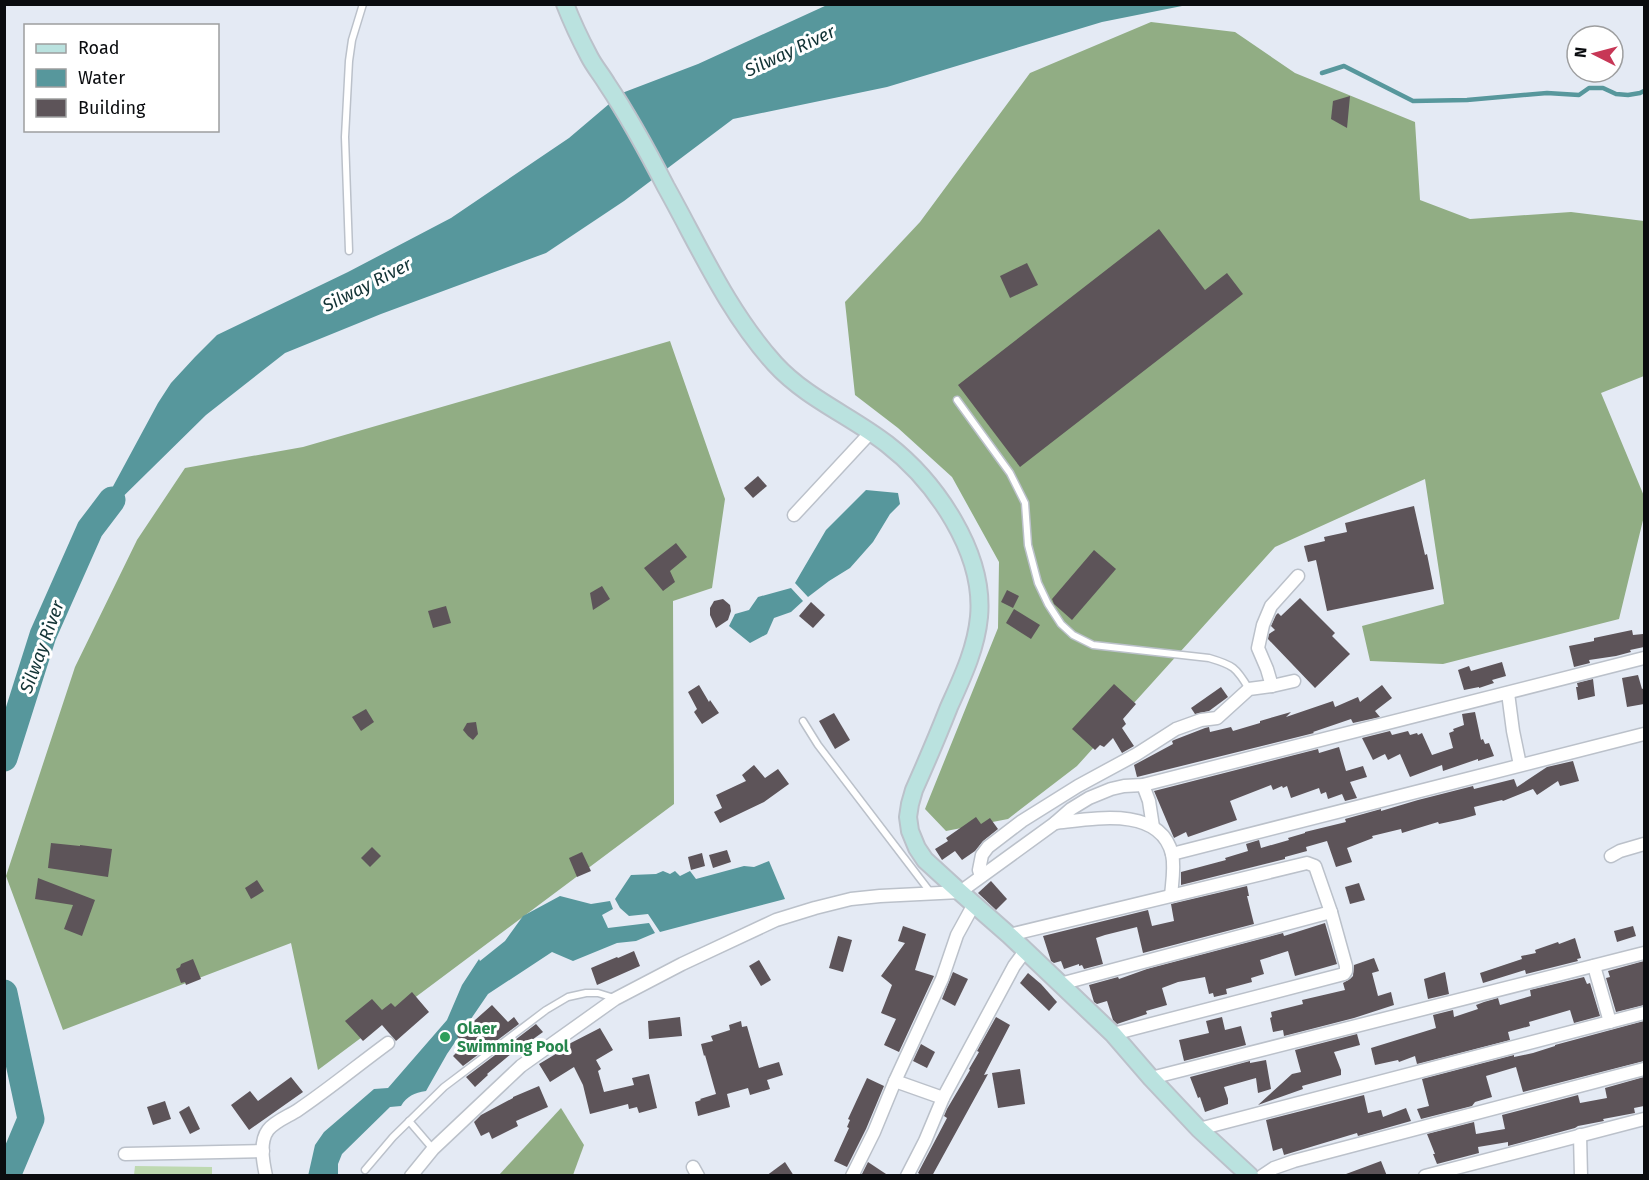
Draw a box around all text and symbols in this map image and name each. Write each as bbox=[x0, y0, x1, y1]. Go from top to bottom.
water label: Silway River bbox=[741, 20, 840, 82]
legend bbox=[24, 24, 219, 132]
north arrow bbox=[1565, 24, 1625, 84]
text: Road bbox=[78, 37, 120, 59]
text: N bbox=[1571, 46, 1591, 59]
text: Water bbox=[78, 67, 125, 89]
text: Building bbox=[78, 97, 146, 119]
water label: Silway River bbox=[318, 253, 416, 317]
water label: Silway River bbox=[15, 597, 69, 697]
place label: Olaer Swimming Pool bbox=[457, 1019, 569, 1056]
marker: Olaer Swimming Pool bbox=[438, 1030, 452, 1044]

